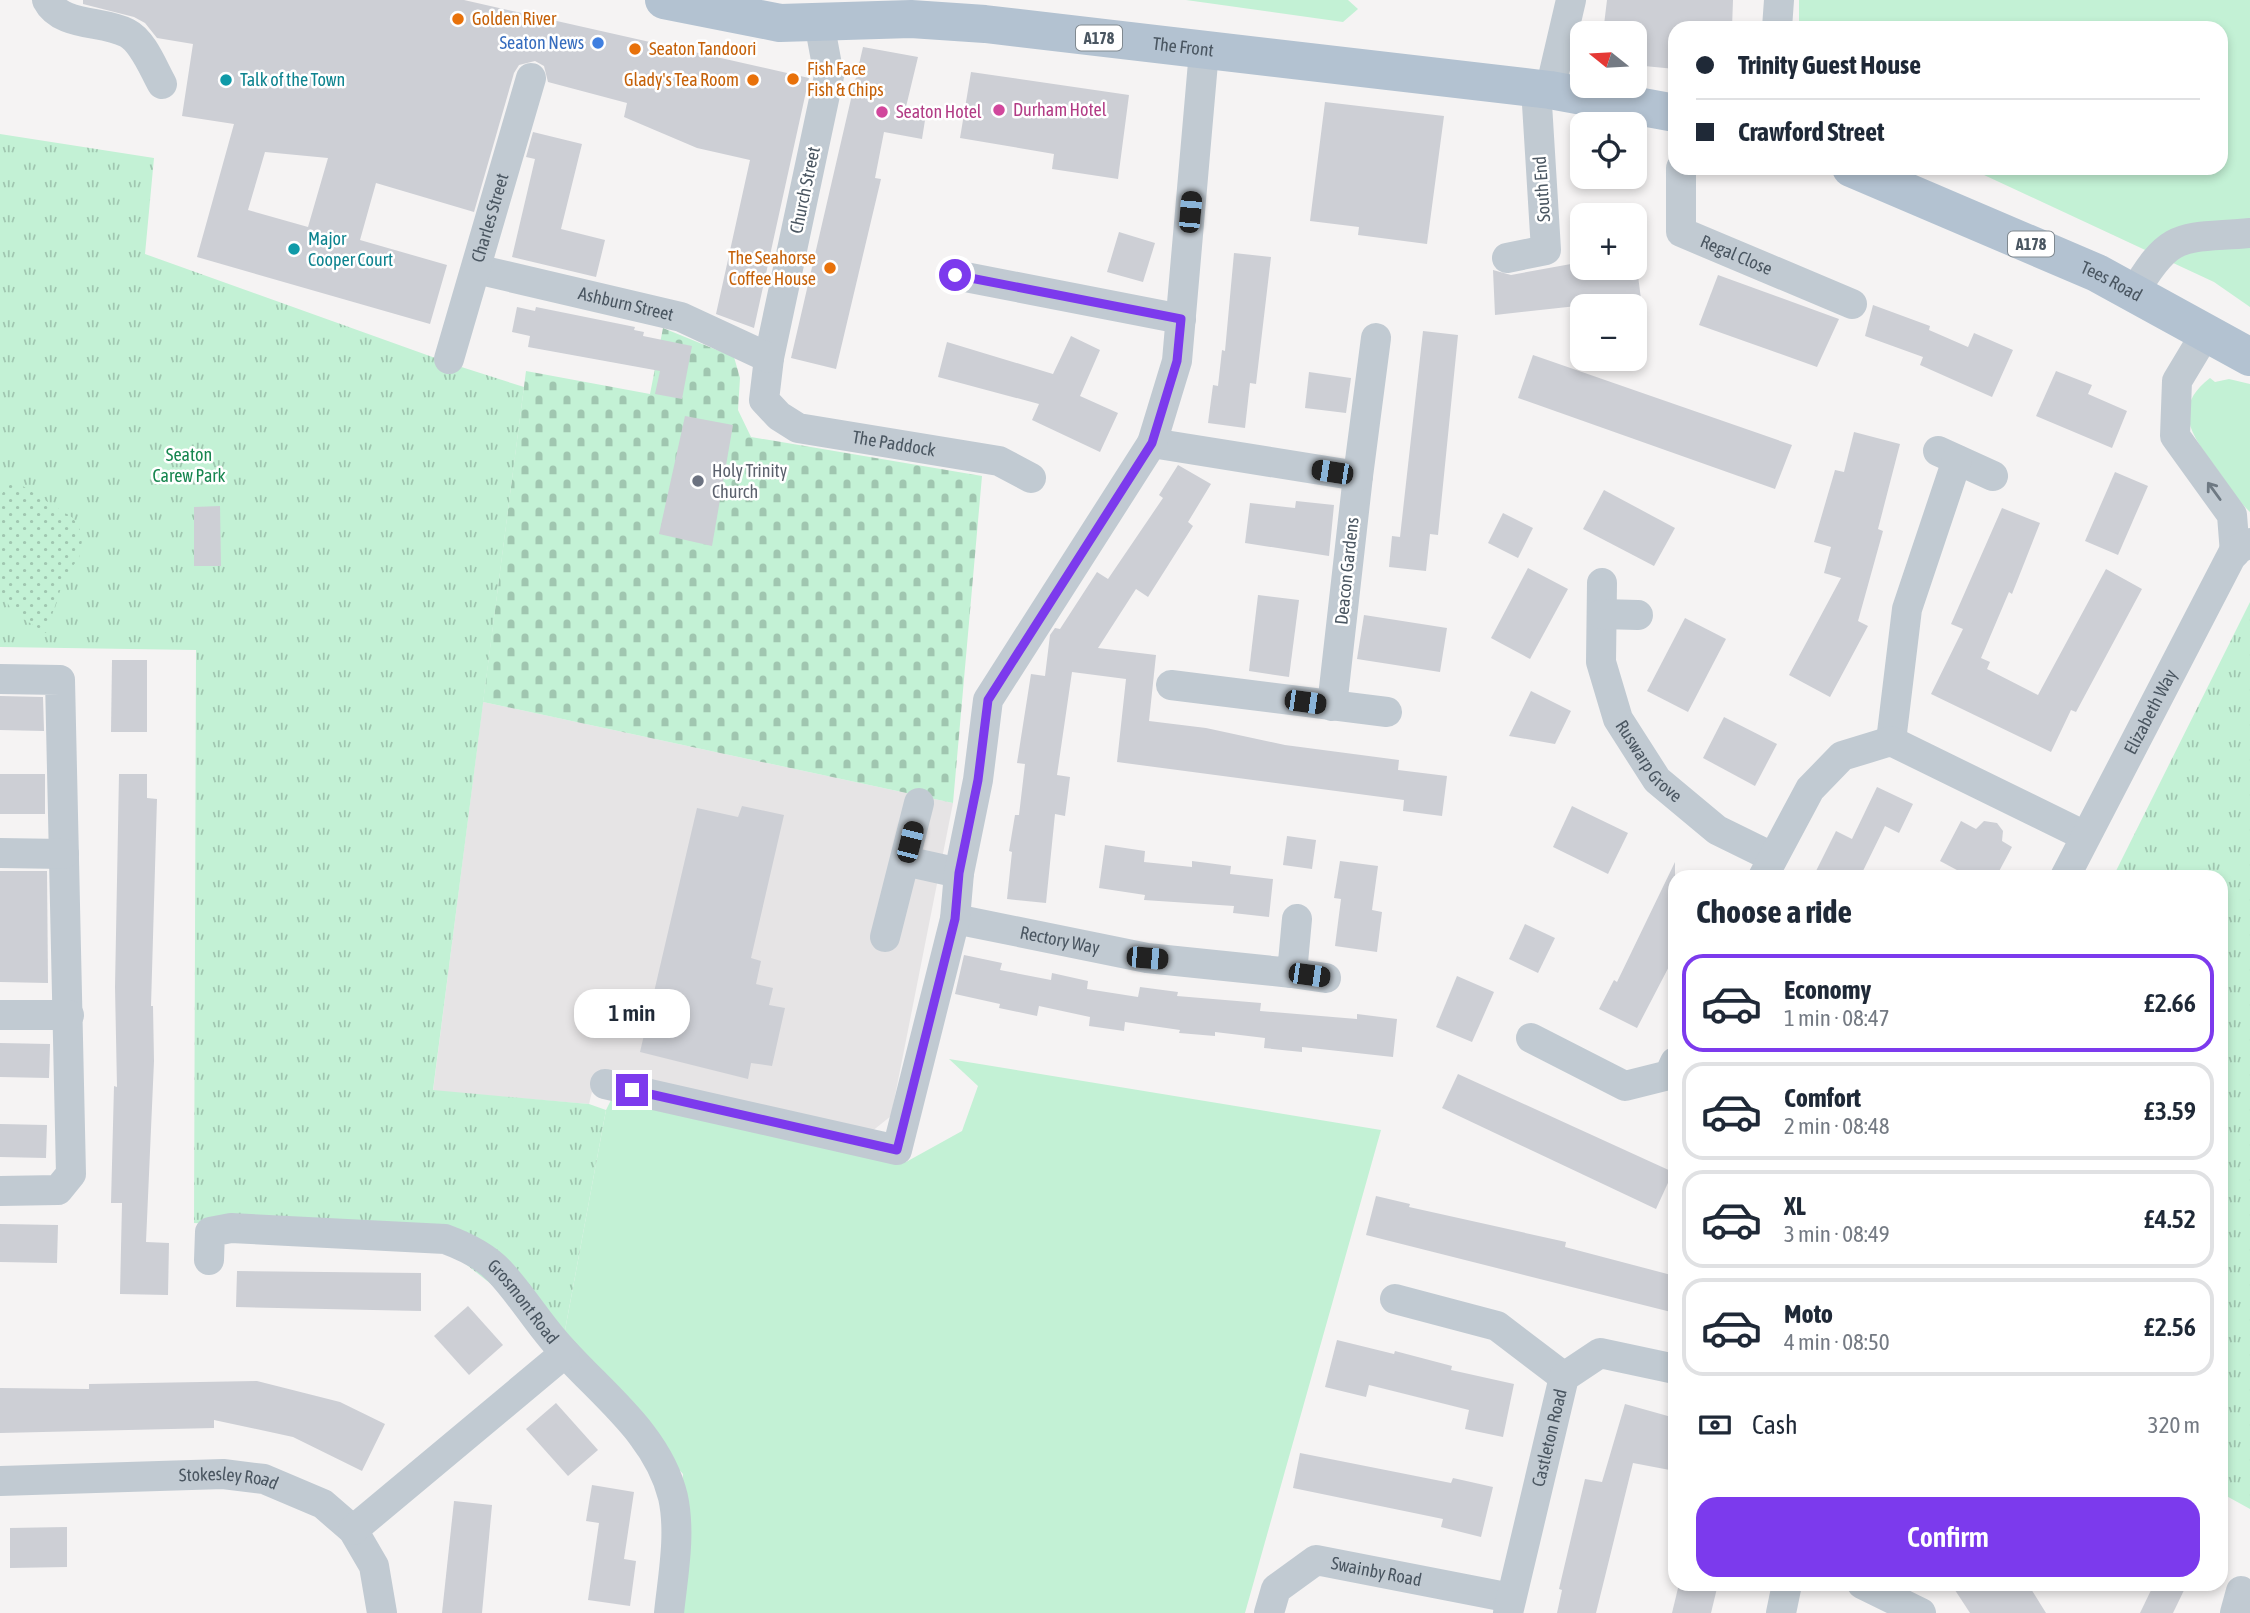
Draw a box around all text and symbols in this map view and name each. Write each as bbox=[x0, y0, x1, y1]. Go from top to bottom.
place label: Golden River bbox=[472, 8, 557, 29]
marker: Golden River bbox=[450, 11, 466, 27]
north arrow bbox=[1570, 21, 1647, 98]
map controls bbox=[1570, 21, 1647, 371]
road number: A178 bbox=[1076, 26, 1122, 50]
place label: Seaton News bbox=[500, 32, 584, 53]
street label: The Front bbox=[1151, 33, 1215, 61]
marker: Seaton News bbox=[590, 35, 606, 51]
place label: Seaton Tandoori bbox=[649, 38, 756, 59]
marker: Seaton Tandoori bbox=[627, 41, 643, 57]
text: Trinity Guest House bbox=[1738, 50, 1921, 80]
place label: Fish Face Fish & Chips bbox=[807, 58, 884, 100]
place label: Talk of the Town bbox=[240, 69, 345, 90]
place label: Glady's Tea Room bbox=[624, 69, 739, 90]
marker: Fish Face Fish & Chips bbox=[785, 71, 801, 87]
marker: Talk of the Town bbox=[218, 72, 234, 88]
marker: Glady's Tea Room bbox=[745, 72, 761, 88]
place label: Durham Hotel bbox=[1013, 99, 1107, 120]
place label: Seaton Hotel bbox=[896, 101, 982, 122]
marker: Durham Hotel bbox=[991, 102, 1007, 118]
marker: Seaton Hotel bbox=[874, 104, 890, 120]
button: locate bbox=[1570, 112, 1647, 189]
text: Crawford Street bbox=[1738, 117, 1884, 147]
street label: Church Street bbox=[785, 145, 824, 235]
street label: South End bbox=[1529, 155, 1554, 223]
street label: Charles Street bbox=[467, 171, 513, 265]
car bbox=[1178, 190, 1203, 234]
button: + bbox=[1570, 203, 1647, 280]
place label: Major Cooper Court bbox=[308, 228, 393, 270]
street label: Regal Close bbox=[1697, 230, 1776, 279]
road number: A178 bbox=[2008, 232, 2054, 256]
marker: Major Cooper Court bbox=[286, 241, 302, 257]
place label: The Seahorse Coffee House bbox=[728, 247, 816, 289]
street label: Tees Road bbox=[2078, 256, 2146, 306]
route start bbox=[939, 259, 971, 291]
marker: The Seahorse Coffee House bbox=[822, 260, 838, 276]
street label: Ashburn Street bbox=[576, 282, 676, 325]
button: − bbox=[1570, 294, 1647, 371]
street label: The Paddock bbox=[851, 426, 937, 460]
park label: Seaton Carew Park bbox=[152, 444, 226, 486]
car bbox=[1310, 458, 1355, 486]
place label: Holy Trinity Church bbox=[712, 460, 787, 502]
marker: Holy Trinity Church bbox=[690, 473, 706, 489]
one-way arrow bbox=[2207, 482, 2222, 500]
street label: Deacon Gardens bbox=[1330, 516, 1363, 626]
street label: Elizabeth Way bbox=[2119, 666, 2181, 758]
car bbox=[1283, 689, 1328, 715]
street label: Ruswarp Grove bbox=[1611, 716, 1686, 806]
car bbox=[895, 819, 926, 865]
text: Choose a ride bbox=[1696, 893, 1852, 930]
street label: Rectory Way bbox=[1018, 921, 1102, 958]
car bbox=[1126, 946, 1169, 970]
car bbox=[1287, 962, 1332, 988]
icon: car bbox=[1700, 972, 1763, 1035]
text: Economy bbox=[1784, 975, 1871, 1005]
callout: 1 min bbox=[574, 988, 690, 1038]
text: £2.66 bbox=[2144, 988, 2196, 1018]
text: 1 min bbox=[609, 1000, 655, 1026]
text: 1 min · 08:47 bbox=[1784, 1005, 1890, 1031]
route end bbox=[616, 1074, 648, 1106]
icon: car bbox=[1700, 1080, 1763, 1143]
text: Comfort bbox=[1784, 1083, 1861, 1113]
text: £3.59 bbox=[2144, 1096, 2196, 1126]
text: 2 min · 08:48 bbox=[1784, 1113, 1890, 1139]
icon: car bbox=[1700, 1188, 1763, 1251]
text: XL bbox=[1784, 1191, 1806, 1221]
text: £4.52 bbox=[2144, 1204, 2196, 1234]
text: 3 min · 08:49 bbox=[1784, 1221, 1890, 1247]
street label: Grosmont Road bbox=[484, 1255, 563, 1348]
icon: car bbox=[1700, 1296, 1763, 1359]
text: Moto bbox=[1784, 1299, 1833, 1329]
text: £2.56 bbox=[2144, 1312, 2196, 1342]
text: 4 min · 08:50 bbox=[1784, 1329, 1890, 1355]
street label: Castleton Road bbox=[1527, 1387, 1571, 1489]
icon: cash bbox=[1696, 1406, 1734, 1444]
text: Cash bbox=[1752, 1410, 1798, 1440]
text: 320 m bbox=[2148, 1412, 2200, 1438]
street label: Stokesley Road bbox=[179, 1463, 282, 1494]
button: Confirm bbox=[1696, 1497, 2200, 1577]
street label: Swainby Road bbox=[1329, 1552, 1424, 1590]

